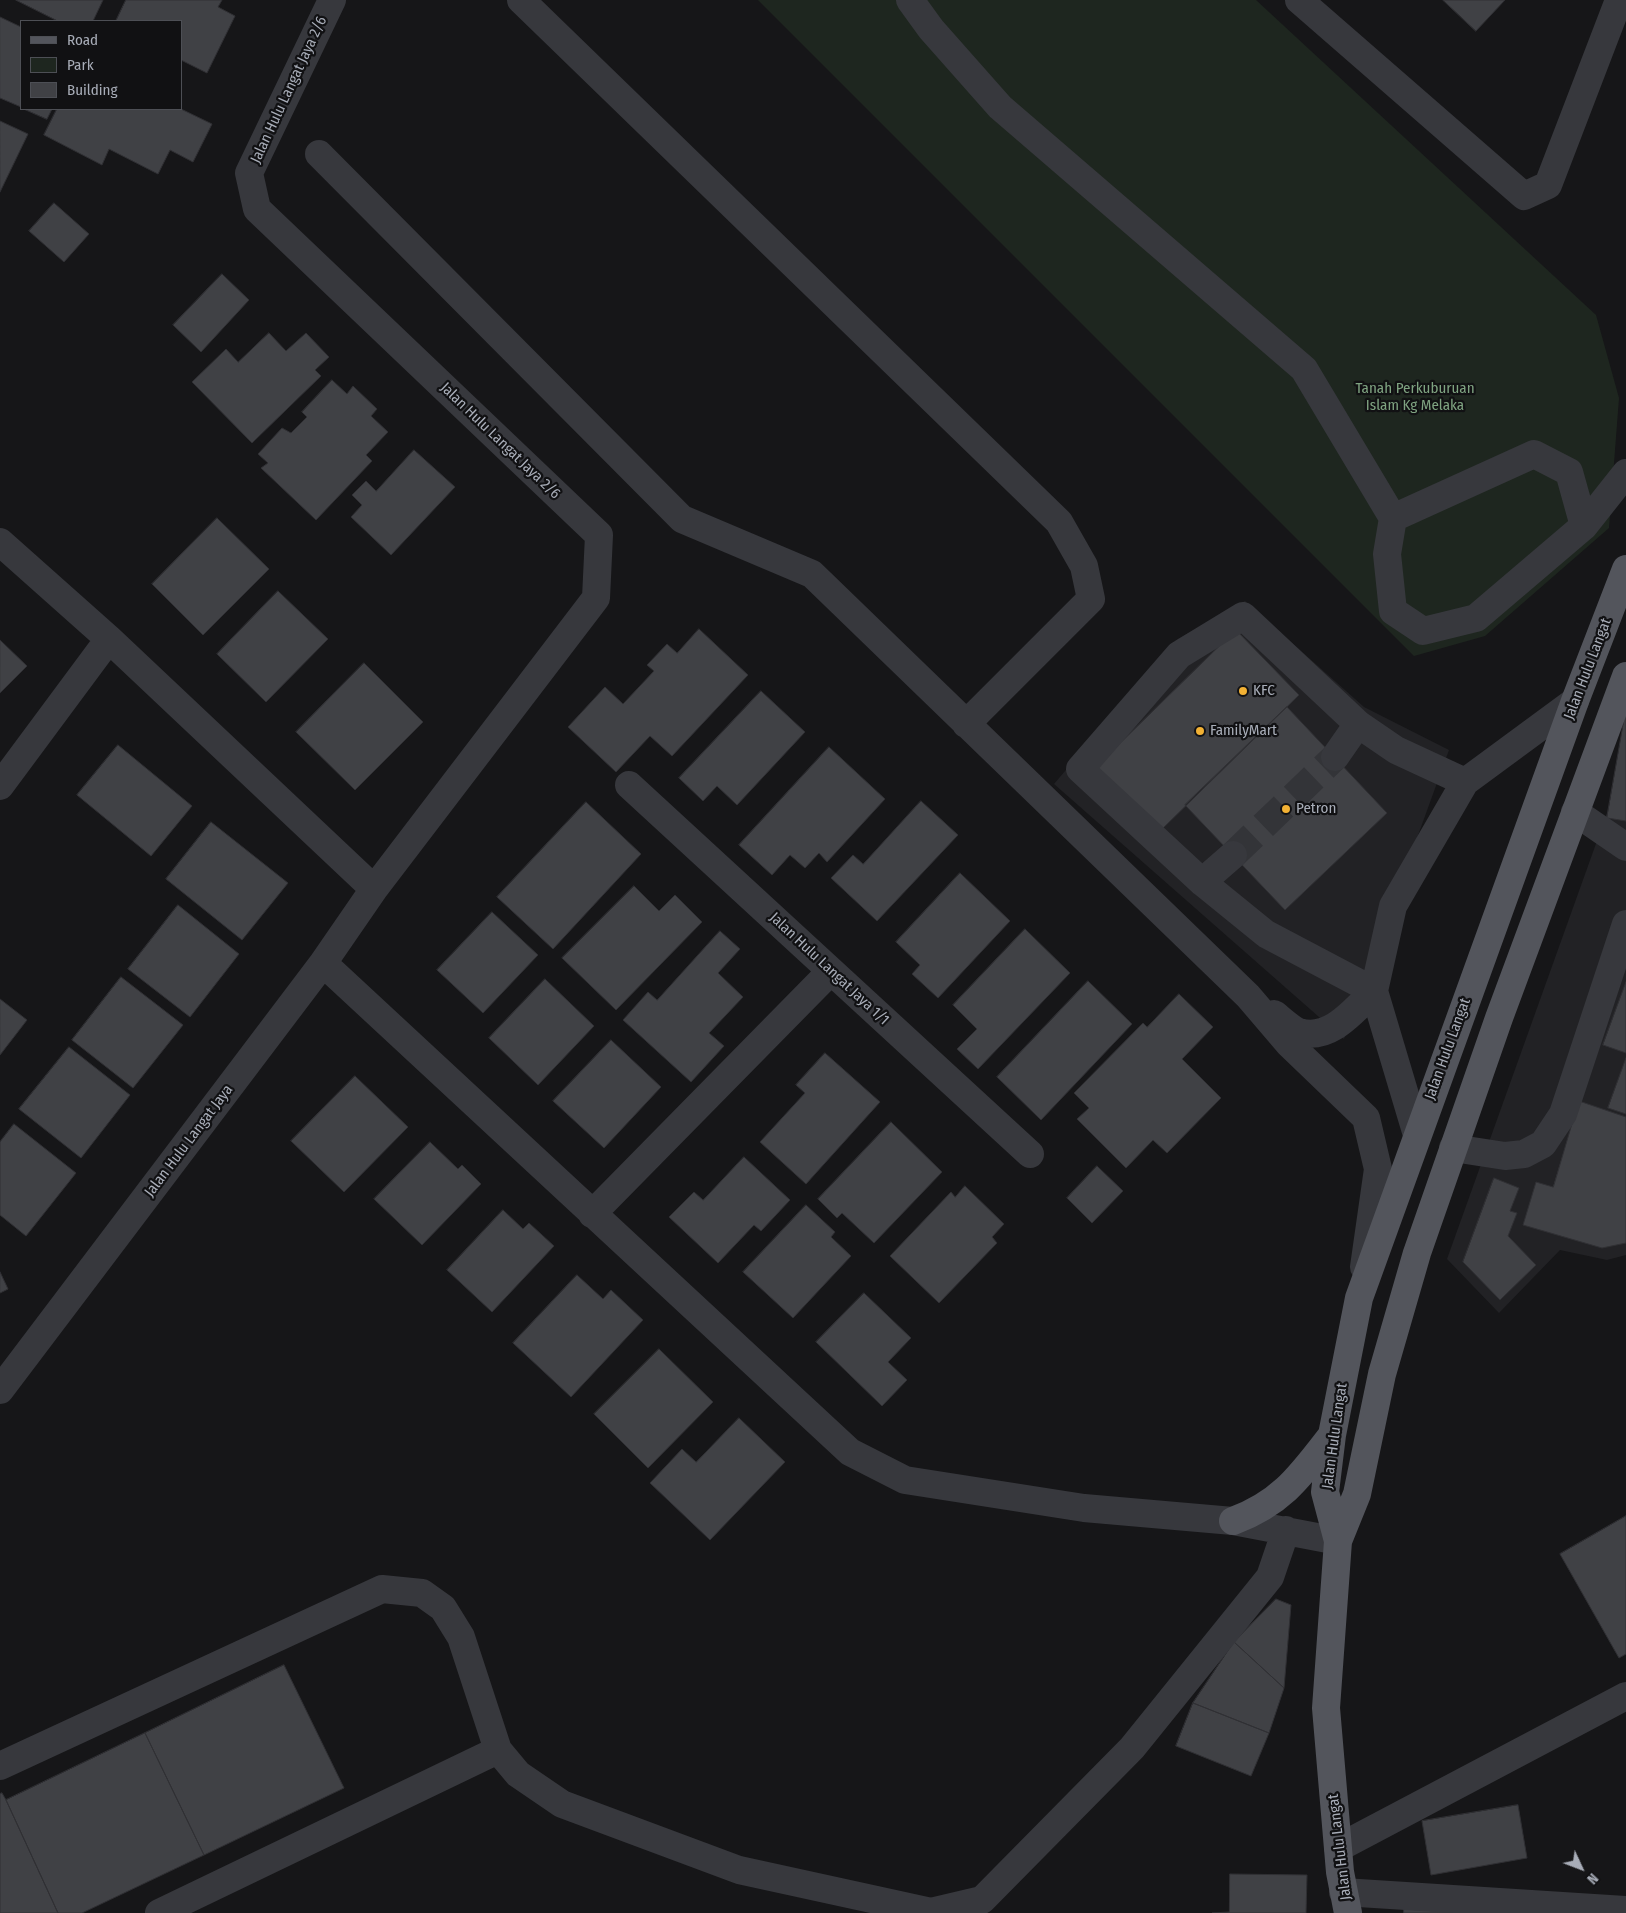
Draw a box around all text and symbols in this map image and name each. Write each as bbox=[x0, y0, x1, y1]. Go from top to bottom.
street label: Jalan Hulu Langat Jaya 2/6 bbox=[247, 14, 331, 166]
legend bbox=[20, 20, 182, 110]
text: Road bbox=[67, 31, 98, 49]
text: Park bbox=[67, 56, 94, 74]
text: Building bbox=[67, 81, 118, 99]
street label: Jalan Hulu Langat Jaya 2/6 bbox=[436, 379, 564, 503]
park label: Tanah Perkuburuan Islam Kg Melaka bbox=[1355, 380, 1475, 415]
street label: Jalan Hulu Langat bbox=[1560, 616, 1616, 722]
place label: KFC bbox=[1253, 682, 1275, 700]
marker: KFC bbox=[1237, 685, 1249, 697]
place label: FamilyMart bbox=[1210, 722, 1277, 740]
marker: FamilyMart bbox=[1194, 725, 1206, 737]
place label: Petron bbox=[1296, 800, 1336, 818]
marker: Petron bbox=[1280, 803, 1292, 815]
street label: Jalan Hulu Langat Jaya 1/1 bbox=[765, 909, 893, 1029]
street label: Jalan Hulu Langat bbox=[1421, 996, 1475, 1102]
street label: Jalan Hulu Langat Jaya bbox=[141, 1081, 237, 1201]
street label: Jalan Hulu Langat bbox=[1319, 1382, 1351, 1490]
street label: Jalan Hulu Langat bbox=[1325, 1793, 1355, 1901]
north arrow bbox=[1556, 1843, 1606, 1893]
text: N bbox=[1583, 1870, 1601, 1887]

